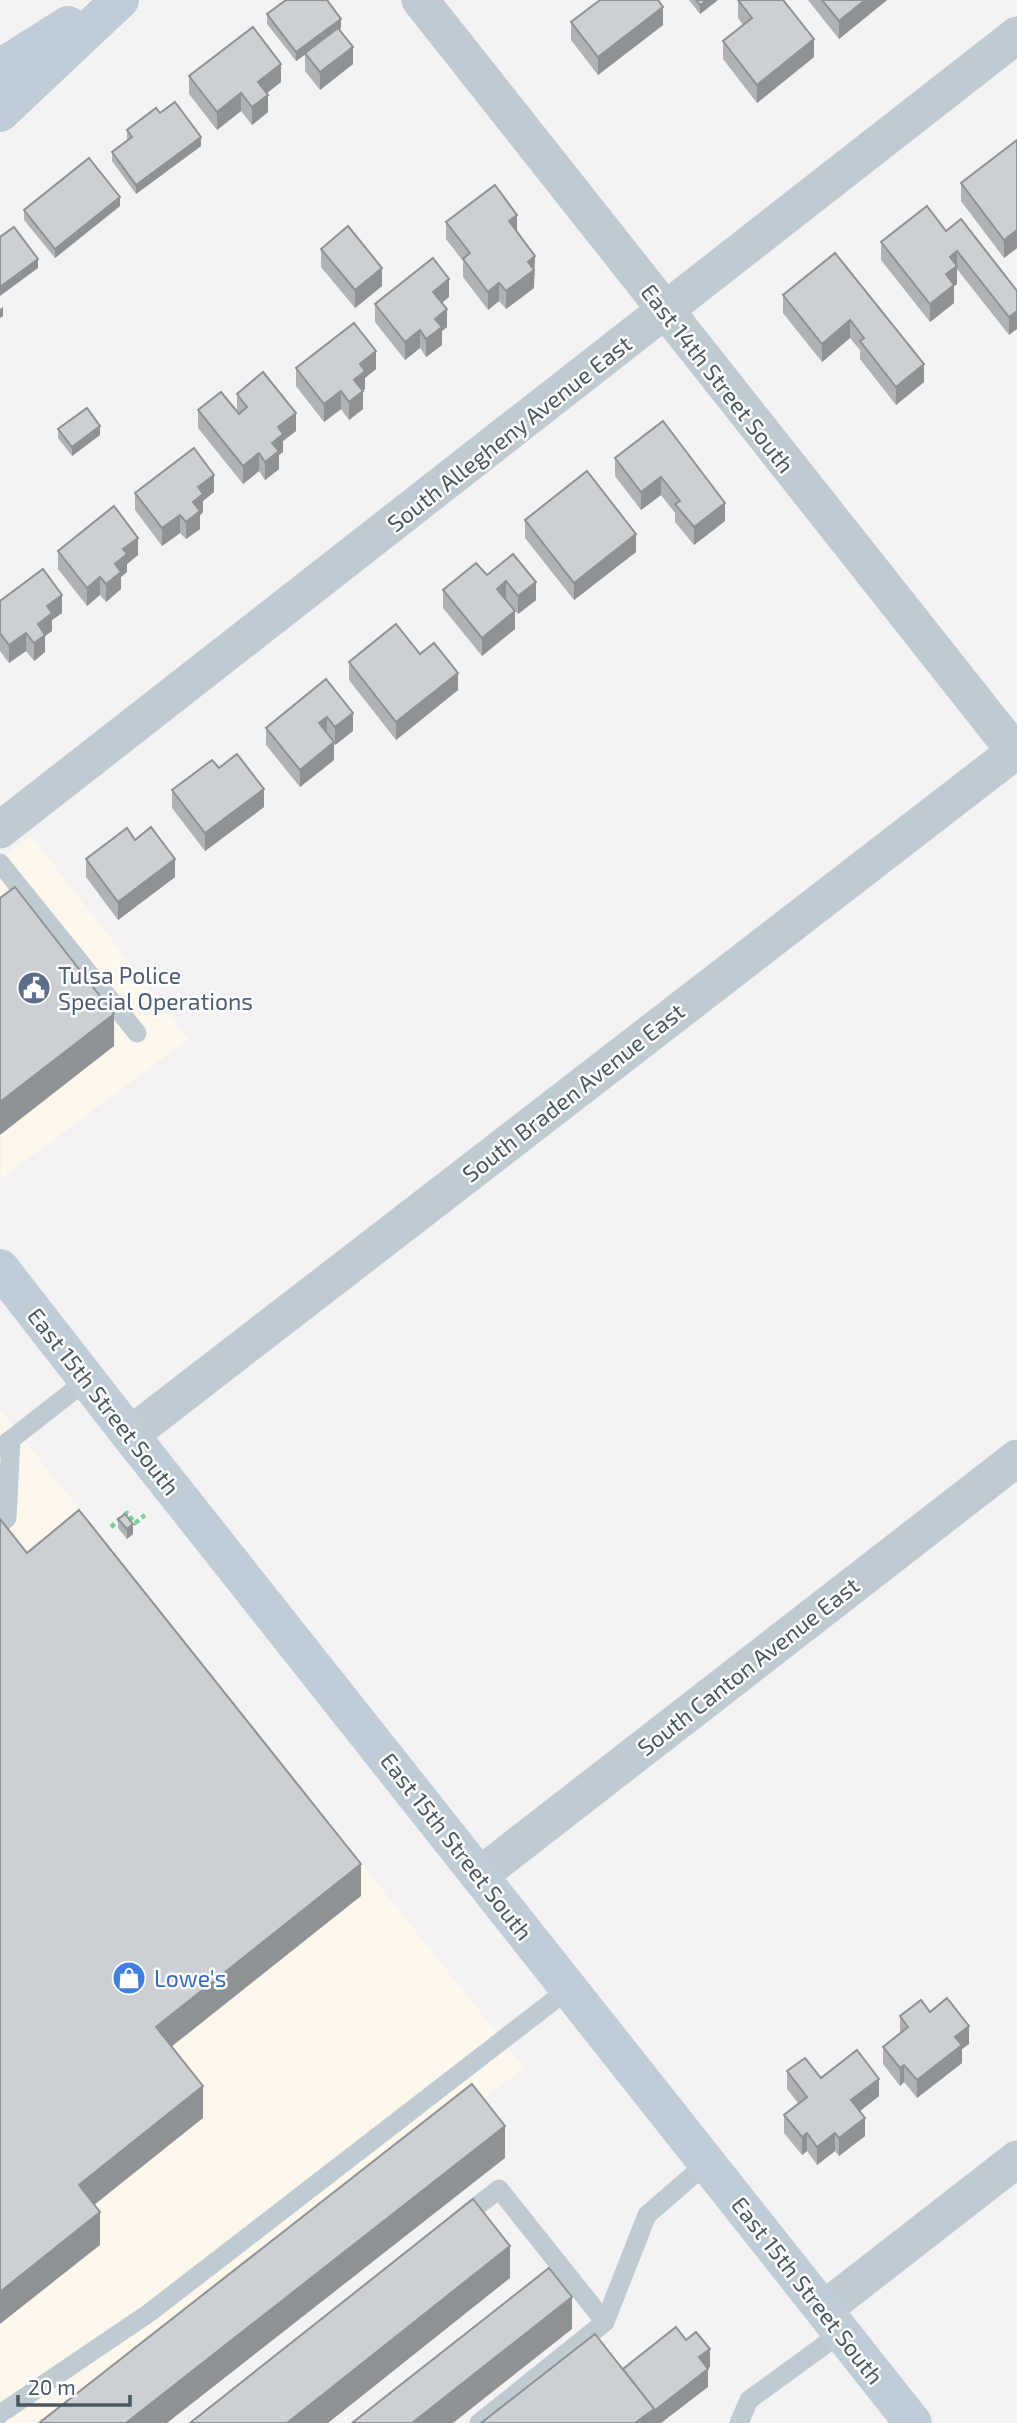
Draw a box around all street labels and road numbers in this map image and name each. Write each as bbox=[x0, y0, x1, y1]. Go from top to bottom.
street label: East 14th Street South bbox=[636, 278, 800, 478]
street label: South Allegheny Avenue East bbox=[381, 329, 637, 537]
street label: South Braden Avenue East bbox=[456, 996, 690, 1187]
street label: East 15th Street South bbox=[22, 1302, 186, 1500]
street label: South Canton Avenue East bbox=[632, 1571, 865, 1761]
street label: East 15th Street South bbox=[375, 1747, 539, 1945]
street label: East 15th Street South bbox=[726, 2191, 890, 2389]

